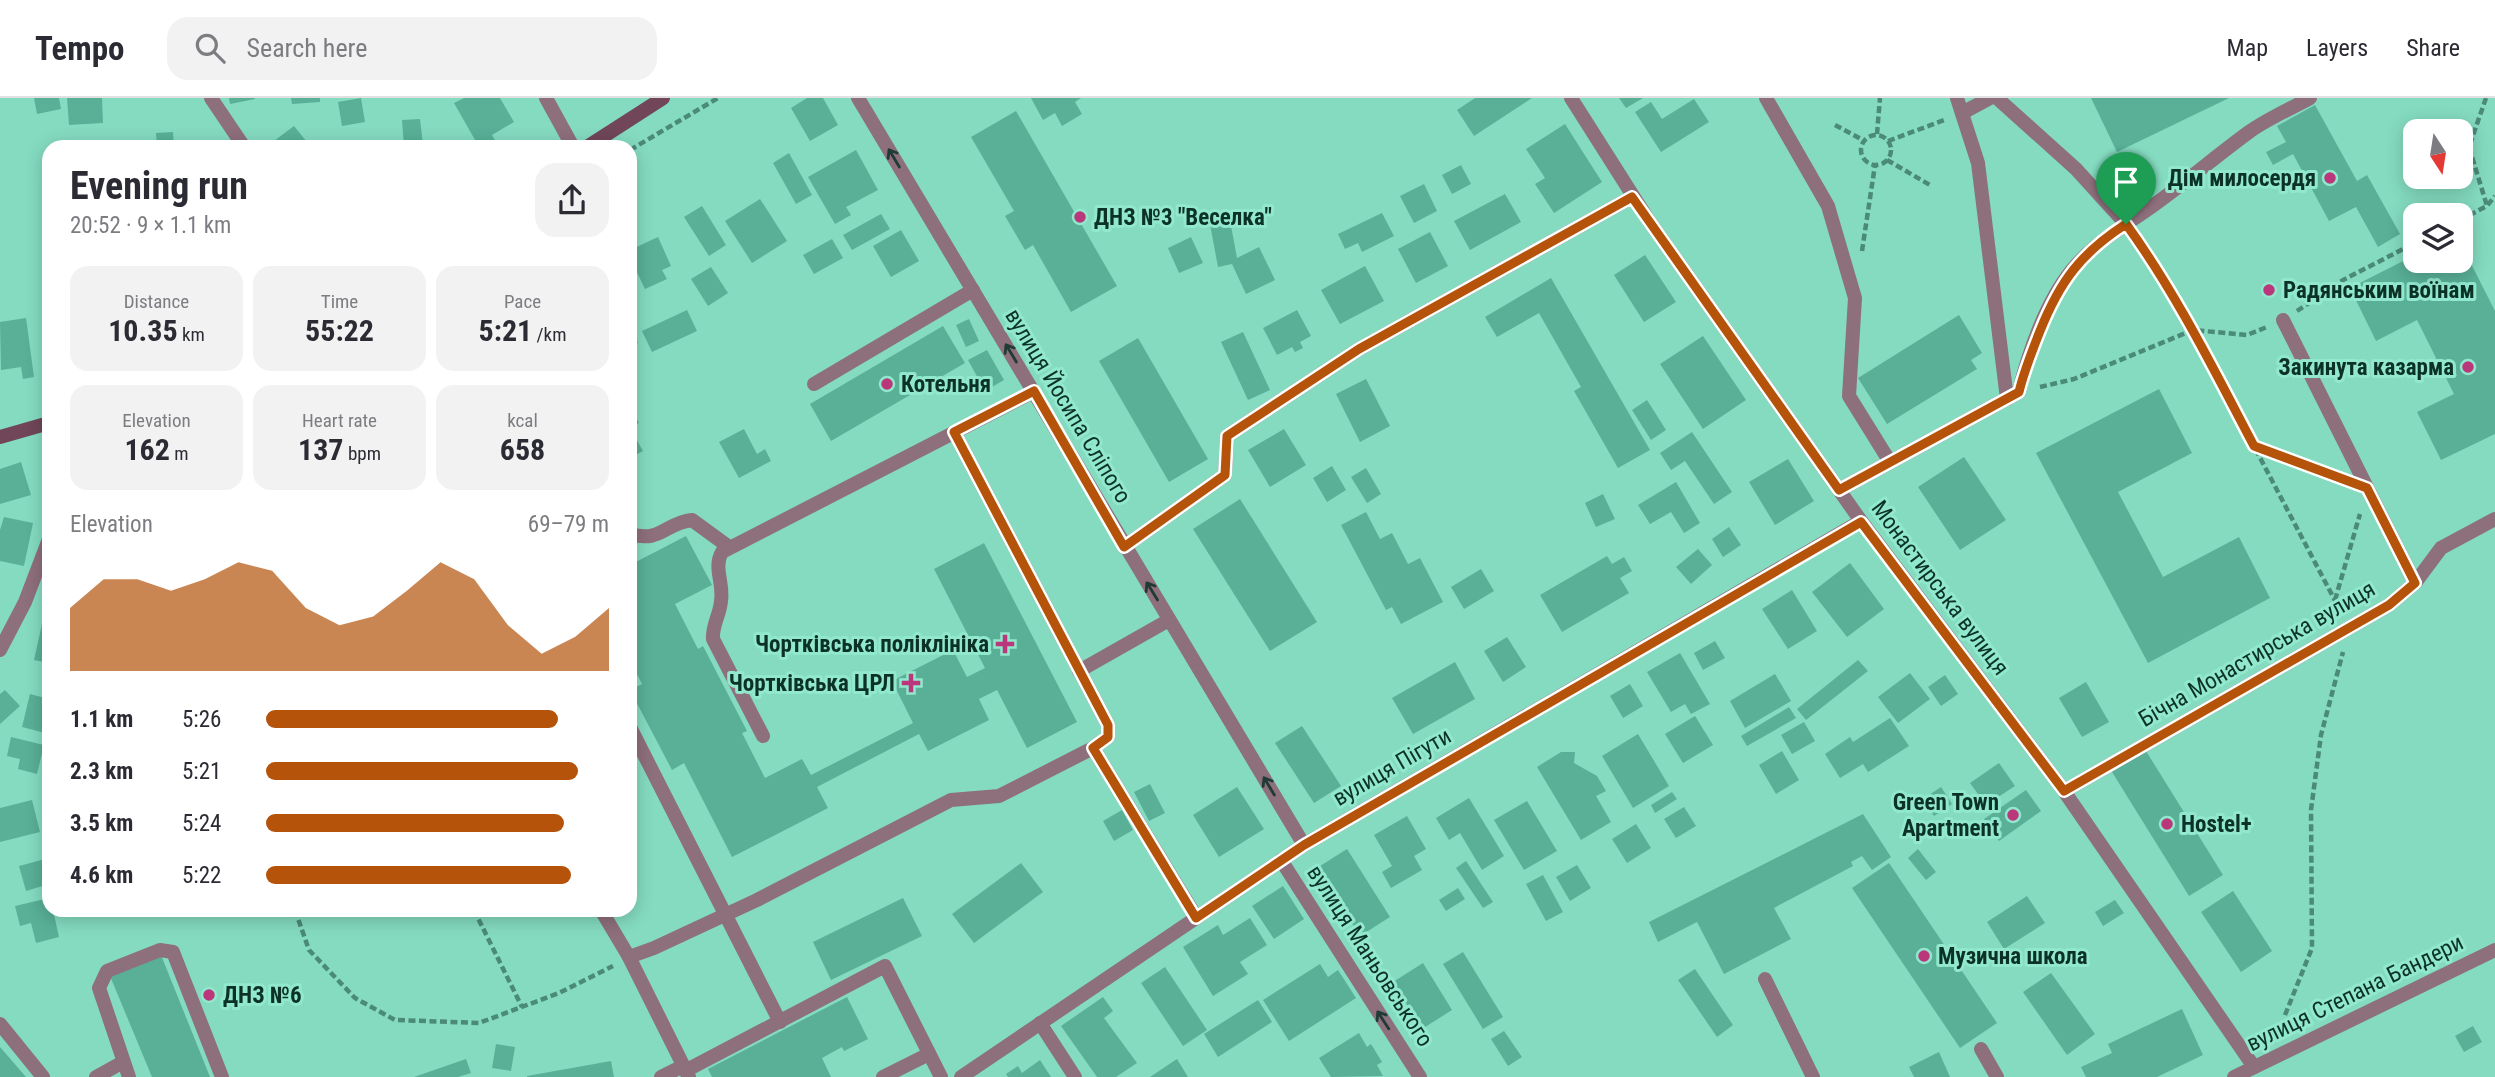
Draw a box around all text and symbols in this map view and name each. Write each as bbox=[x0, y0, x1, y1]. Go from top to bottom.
search box bbox=[167, 17, 657, 80]
text: Tempo bbox=[35, 29, 125, 68]
icon: search bbox=[191, 29, 229, 67]
text: Search here bbox=[247, 33, 367, 63]
text: Map bbox=[2227, 34, 2268, 62]
text: Layers bbox=[2306, 34, 2368, 62]
text: Share bbox=[2406, 34, 2460, 62]
north arrow bbox=[2403, 119, 2473, 189]
map controls bbox=[2403, 119, 2473, 273]
one-way arrow bbox=[887, 149, 901, 169]
pin bbox=[2096, 152, 2156, 224]
button: share bbox=[535, 163, 609, 237]
icon: arrive bbox=[2107, 163, 2145, 201]
text: Evening run bbox=[70, 164, 248, 208]
place label: Дім милосердя bbox=[2168, 165, 2316, 192]
marker: Дім милосердя bbox=[2322, 170, 2338, 186]
button: layers bbox=[2403, 203, 2473, 273]
place label: ДНЗ №3 "Веселка" bbox=[1094, 204, 1272, 231]
marker: ДНЗ №3 "Веселка" bbox=[1072, 209, 1088, 225]
text: 20:52 · 9 × 1.1 km bbox=[70, 212, 231, 239]
place label: Радянським воїнам bbox=[2283, 277, 2475, 304]
marker: Радянським воїнам bbox=[2261, 282, 2277, 298]
text: Distance bbox=[124, 290, 189, 313]
text: Time bbox=[321, 290, 358, 313]
text: Pace bbox=[504, 290, 541, 313]
street label: вулиця Йосипа Сліпого bbox=[999, 303, 1138, 508]
text: 10.35 bbox=[108, 313, 178, 348]
text: 55:22 bbox=[305, 313, 374, 348]
text: 5:21 bbox=[479, 313, 532, 348]
text: km bbox=[178, 323, 205, 346]
text: /km bbox=[532, 323, 566, 346]
one-way arrow bbox=[1003, 344, 1017, 364]
place label: Закинута казарма bbox=[2278, 354, 2454, 381]
marker: Закинута казарма bbox=[2460, 359, 2476, 375]
place label: Котельня bbox=[901, 371, 991, 398]
marker: Котельня bbox=[879, 376, 895, 392]
text: Elevation bbox=[122, 409, 191, 432]
text: Heart rate bbox=[302, 409, 377, 432]
text: kcal bbox=[507, 409, 538, 432]
text: 162 bbox=[124, 432, 170, 467]
text: 137 bbox=[298, 432, 344, 467]
text: 658 bbox=[500, 432, 545, 467]
text: m bbox=[170, 442, 189, 465]
text: bpm bbox=[344, 442, 381, 465]
street label: Монастирська вулиця bbox=[1866, 495, 2014, 681]
text: Elevation bbox=[70, 511, 153, 538]
text: 69–79 m bbox=[528, 511, 609, 538]
street label: Бічна Монастирська вулиця bbox=[2134, 575, 2380, 733]
one-way arrow bbox=[1144, 582, 1158, 602]
place label: Чортківська поліклініка bbox=[755, 631, 989, 658]
marker: Чортківська поліклініка bbox=[995, 634, 1015, 654]
place label: Чортківська ЦРЛ bbox=[729, 670, 895, 697]
marker: Чортківська ЦРЛ bbox=[901, 673, 921, 693]
text: 1.1 km bbox=[70, 706, 133, 733]
text: 5:26 bbox=[182, 706, 221, 733]
street label: вулиця Пігути bbox=[1328, 722, 1456, 812]
text: 2.3 km bbox=[70, 758, 133, 785]
text: 5:21 bbox=[182, 758, 221, 785]
one-way arrow bbox=[1262, 777, 1276, 797]
place label: Green Town Apartment bbox=[1893, 789, 1999, 842]
marker: Green Town Apartment bbox=[2005, 807, 2021, 823]
text: 3.5 km bbox=[70, 810, 133, 837]
text: 5:24 bbox=[182, 810, 221, 837]
place label: Hostel+ bbox=[2181, 811, 2252, 838]
marker: Hostel+ bbox=[2159, 816, 2175, 832]
street label: вулиця Маньовського bbox=[1301, 860, 1439, 1052]
text: 4.6 km bbox=[70, 862, 133, 889]
text: 5:22 bbox=[182, 862, 221, 889]
street label: вулиця Степана Бандери bbox=[2242, 929, 2468, 1057]
place label: Музична школа bbox=[1938, 943, 2088, 970]
marker: Музична школа bbox=[1916, 948, 1932, 964]
place label: ДНЗ №6 bbox=[223, 982, 302, 1009]
marker: ДНЗ №6 bbox=[201, 987, 217, 1003]
one-way arrow bbox=[1376, 1010, 1390, 1030]

